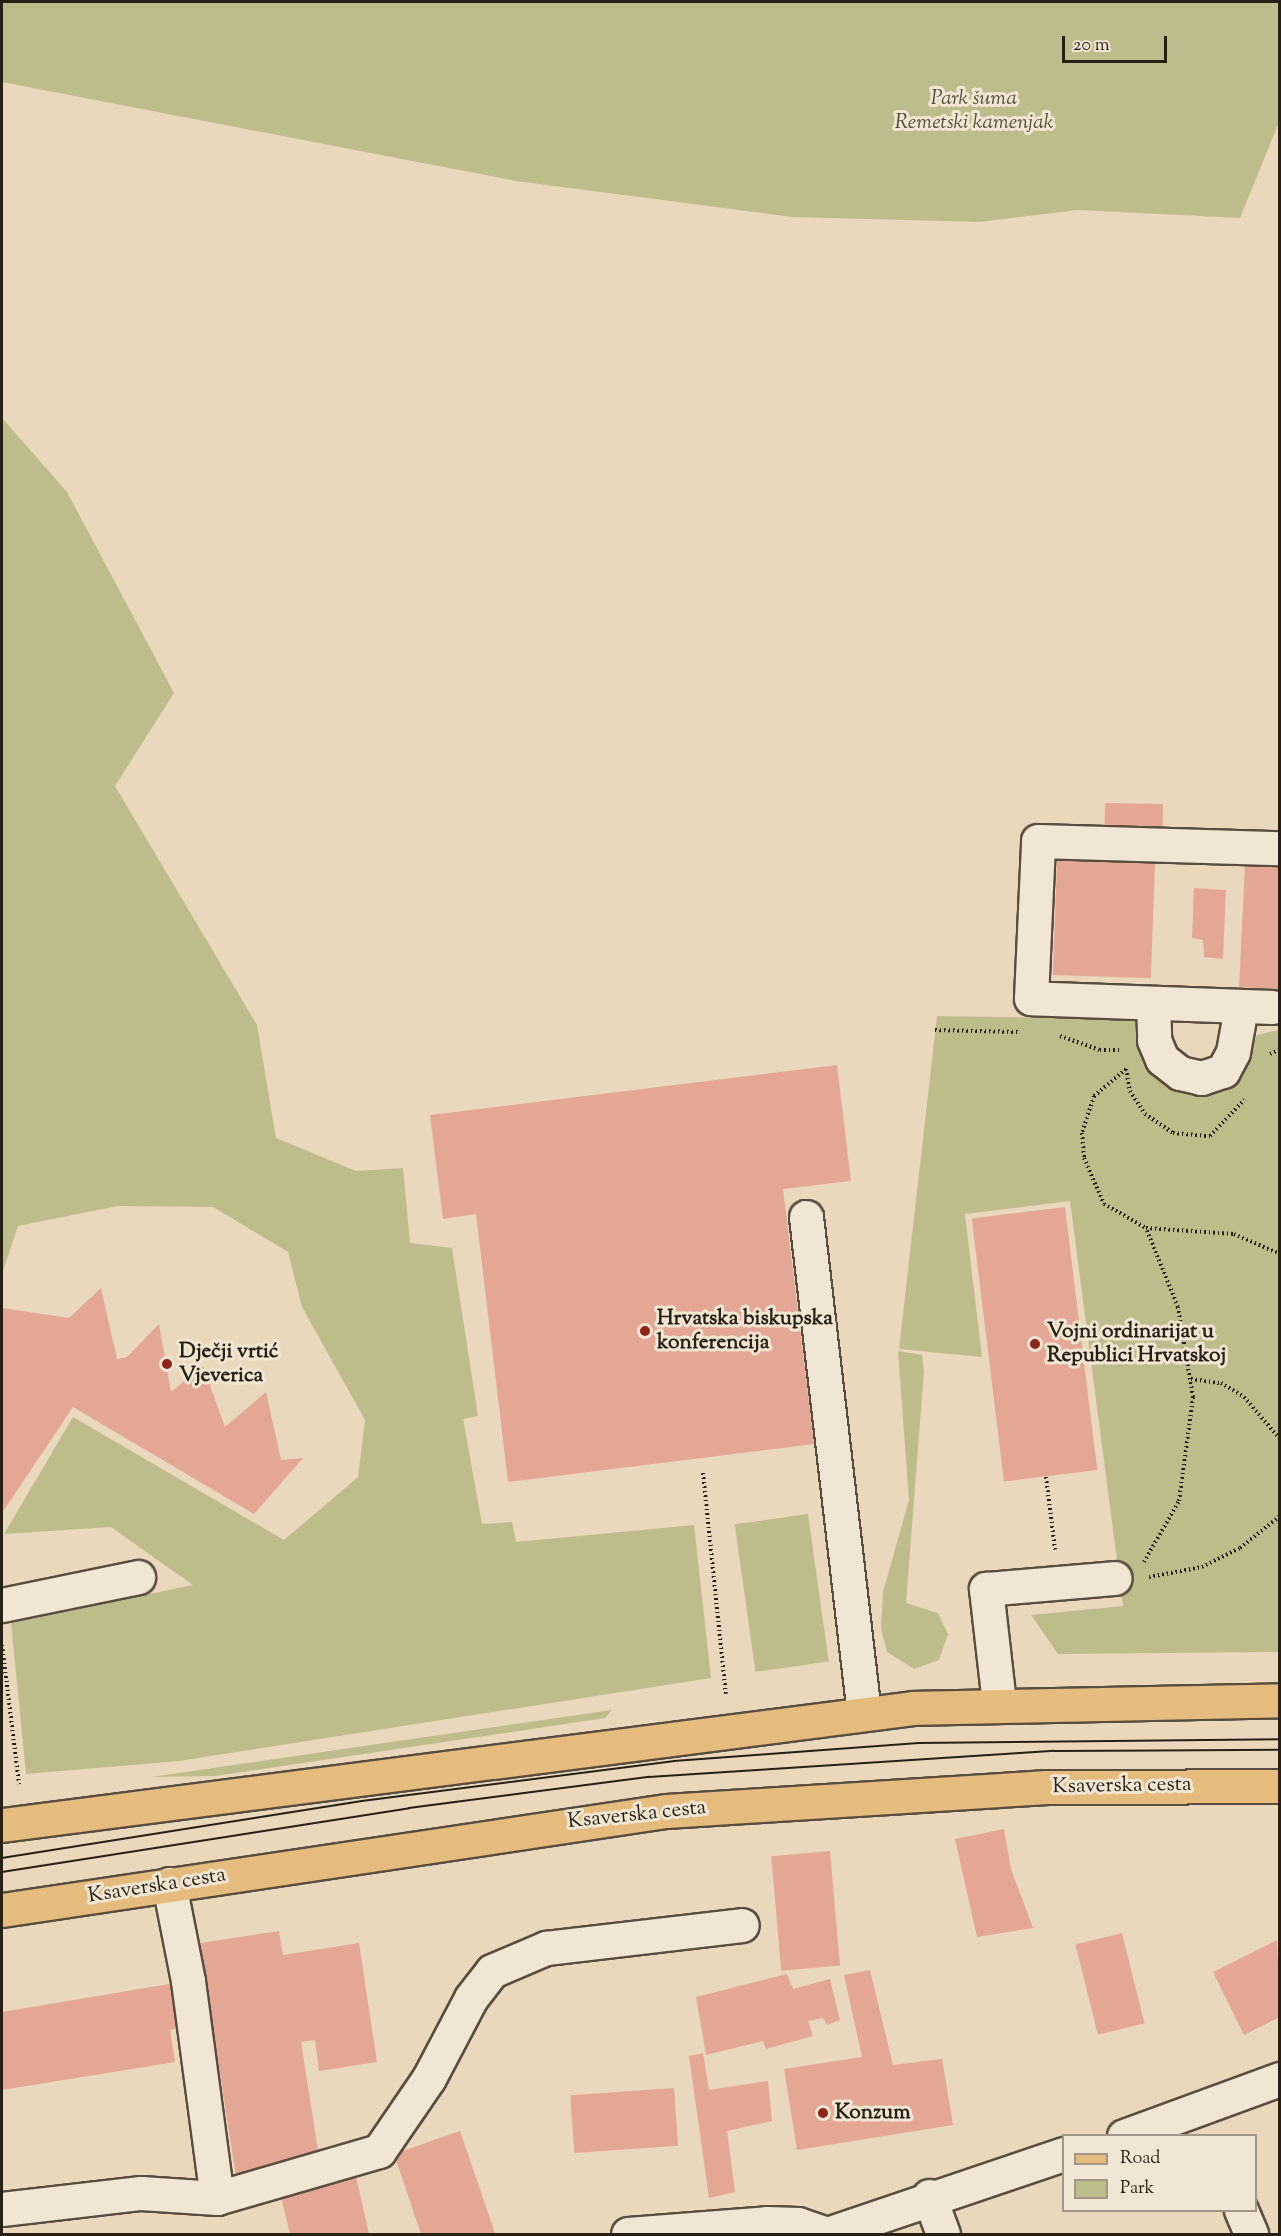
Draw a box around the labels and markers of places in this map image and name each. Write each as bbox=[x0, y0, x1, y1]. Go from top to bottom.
place label: Hrvatska biskupska konferencija bbox=[657, 1306, 833, 1356]
place label: Vojni ordinarijat u Republici Hrvatskoj bbox=[1047, 1319, 1226, 1369]
marker: Hrvatska biskupska konferencija bbox=[638, 1324, 652, 1338]
marker: Vojni ordinarijat u Republici Hrvatskoj bbox=[1028, 1337, 1042, 1351]
place label: Dječji vrtić Vjeverica bbox=[179, 1339, 278, 1389]
marker: Dječji vrtić Vjeverica bbox=[160, 1357, 174, 1371]
place label: Konzum bbox=[835, 2100, 911, 2126]
marker: Konzum bbox=[816, 2106, 830, 2120]

